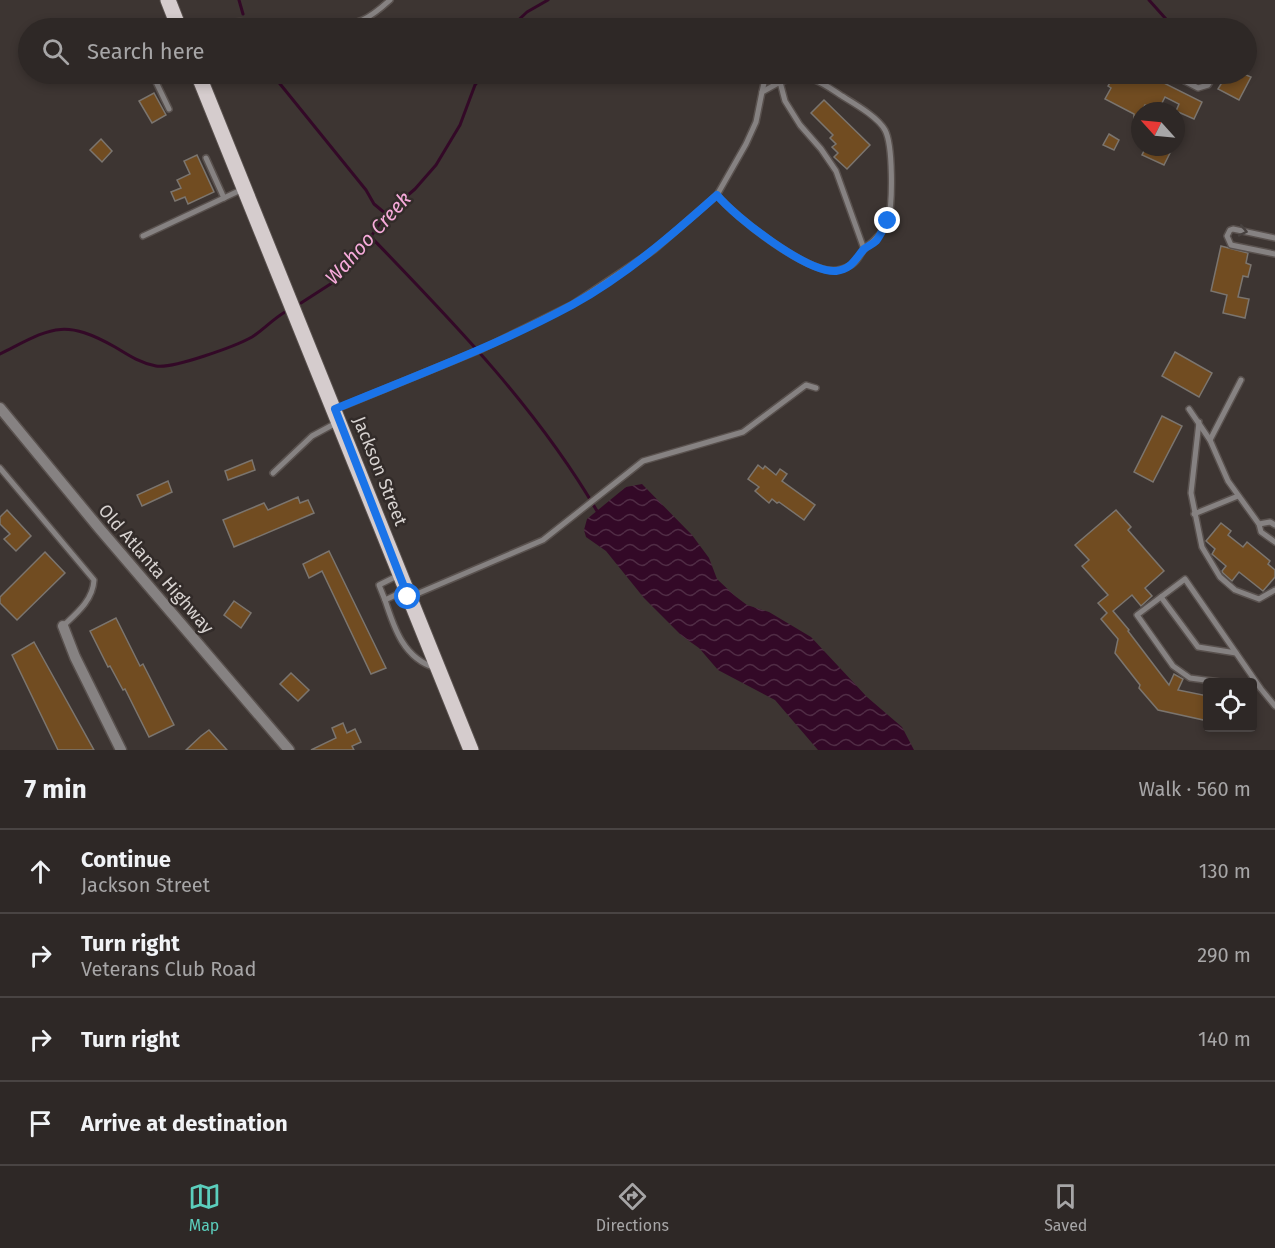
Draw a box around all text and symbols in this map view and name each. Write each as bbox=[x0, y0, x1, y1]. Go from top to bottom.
search box bbox=[18, 18, 1257, 84]
icon: search bbox=[39, 35, 72, 68]
text: Search here bbox=[87, 38, 205, 65]
north arrow bbox=[1131, 102, 1185, 156]
water label: Wahoo Creek bbox=[320, 187, 416, 289]
route end bbox=[874, 207, 900, 233]
one-way arrow bbox=[1237, 224, 1247, 237]
street label: Jackson Street bbox=[348, 413, 412, 529]
street label: Old Atlanta Highway bbox=[94, 500, 218, 638]
route start bbox=[394, 583, 420, 609]
map controls bbox=[1203, 678, 1257, 732]
button: locate bbox=[1203, 678, 1257, 732]
text: 7 min bbox=[24, 774, 87, 805]
text: Walk · 560 m bbox=[1139, 777, 1251, 801]
text: Continue bbox=[81, 846, 171, 873]
icon: ahead bbox=[24, 855, 57, 888]
text: 130 m bbox=[1199, 859, 1251, 883]
text: Jackson Street bbox=[81, 873, 210, 897]
text: Turn right bbox=[81, 930, 180, 957]
icon: right bbox=[24, 939, 57, 972]
text: 290 m bbox=[1197, 943, 1251, 967]
text: Veterans Club Road bbox=[81, 957, 256, 981]
icon: right bbox=[24, 1023, 57, 1056]
text: Turn right bbox=[81, 1026, 180, 1053]
text: 140 m bbox=[1198, 1027, 1251, 1051]
icon: arrive bbox=[24, 1107, 57, 1140]
text: Arrive at destination bbox=[81, 1110, 288, 1137]
tab: Map bbox=[188, 1180, 221, 1235]
tab: Directions bbox=[596, 1180, 669, 1235]
tab: Saved bbox=[1044, 1180, 1087, 1235]

